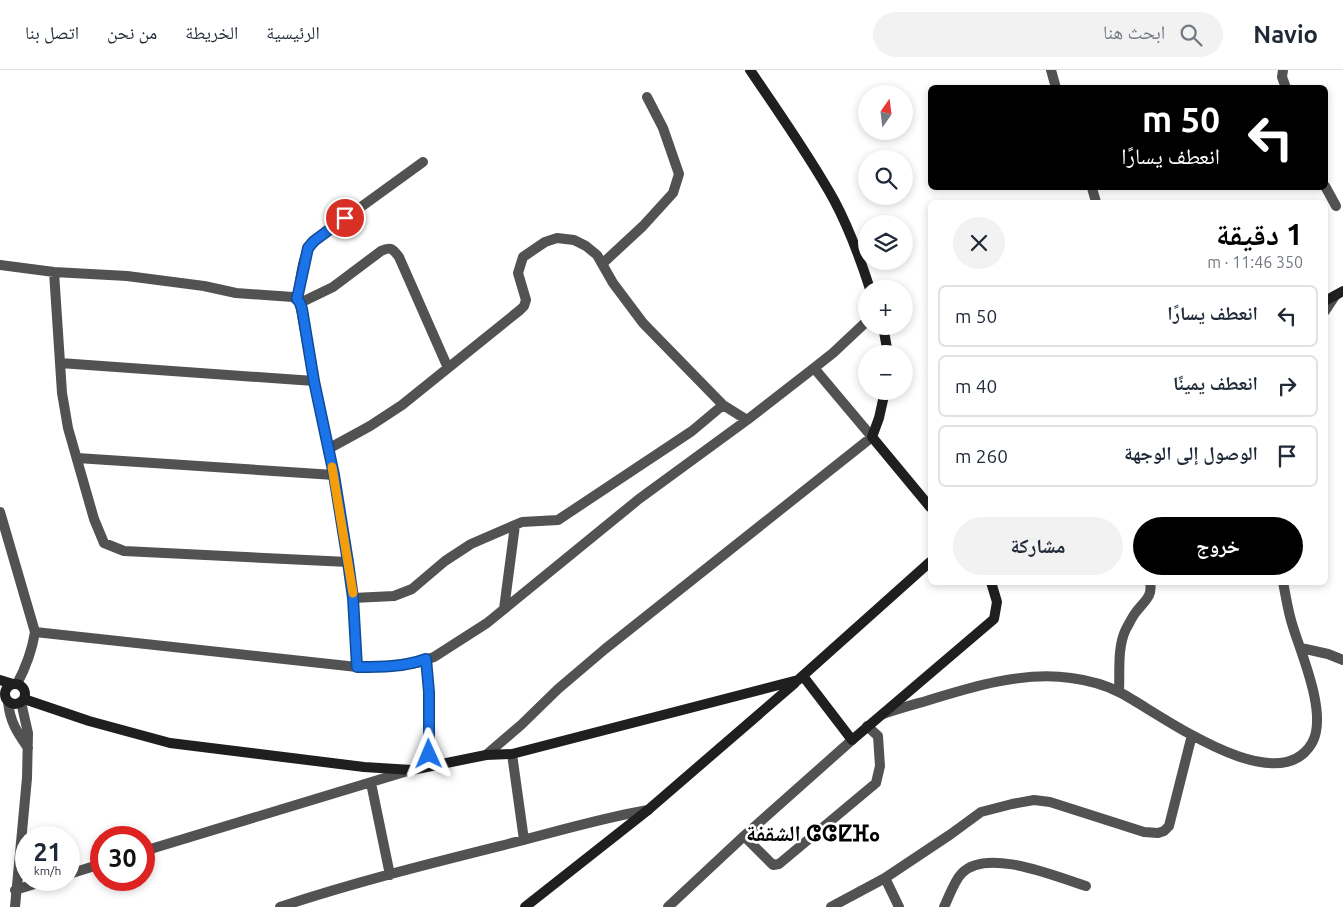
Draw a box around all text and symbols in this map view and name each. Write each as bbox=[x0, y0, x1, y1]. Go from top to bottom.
search box bbox=[873, 12, 1223, 57]
text: ابحث هنا bbox=[1103, 21, 1165, 43]
icon: search bbox=[1177, 21, 1205, 49]
text: Navio bbox=[1253, 21, 1318, 48]
text: اتصل بنا bbox=[25, 22, 79, 42]
text: من نحن bbox=[107, 22, 157, 42]
text: الخريطة bbox=[185, 22, 238, 42]
text: الرئيسية bbox=[266, 22, 320, 42]
north arrow bbox=[858, 85, 912, 140]
map controls bbox=[858, 85, 913, 400]
text: 50 m bbox=[1142, 99, 1220, 139]
icon: left bbox=[1238, 105, 1303, 170]
text: انعطف يسارًا bbox=[1121, 143, 1220, 168]
button: search bbox=[858, 150, 913, 205]
pin bbox=[324, 197, 366, 239]
icon: arrive bbox=[331, 204, 359, 232]
button: layers bbox=[858, 215, 913, 270]
button: close bbox=[953, 217, 1005, 269]
text: 1 دقيقة bbox=[1216, 217, 1303, 251]
text: 350 m · 11:46 bbox=[1207, 253, 1303, 271]
button: + bbox=[858, 280, 913, 335]
text: انعطف يسارًا bbox=[1167, 302, 1258, 324]
icon: left bbox=[1273, 302, 1301, 330]
text: 50 m bbox=[955, 305, 997, 327]
button: − bbox=[858, 345, 913, 400]
text: انعطف يمينًا bbox=[1173, 372, 1258, 394]
icon: right bbox=[1273, 372, 1301, 400]
text: 40 m bbox=[955, 375, 997, 397]
text: الوصول إلى الوجهة bbox=[1124, 442, 1258, 464]
icon: arrive bbox=[1273, 442, 1301, 470]
text: 260 m bbox=[955, 445, 1008, 467]
button: مشاركة bbox=[953, 517, 1123, 575]
button: خروج bbox=[1133, 517, 1303, 575]
position arrow bbox=[402, 727, 454, 779]
district label: الشقفة ⵛⵛⵇⴼⴰ bbox=[746, 820, 880, 845]
speed limit sign: 30 bbox=[90, 826, 155, 891]
text: 21 bbox=[33, 838, 62, 866]
text: km/h bbox=[34, 864, 61, 877]

